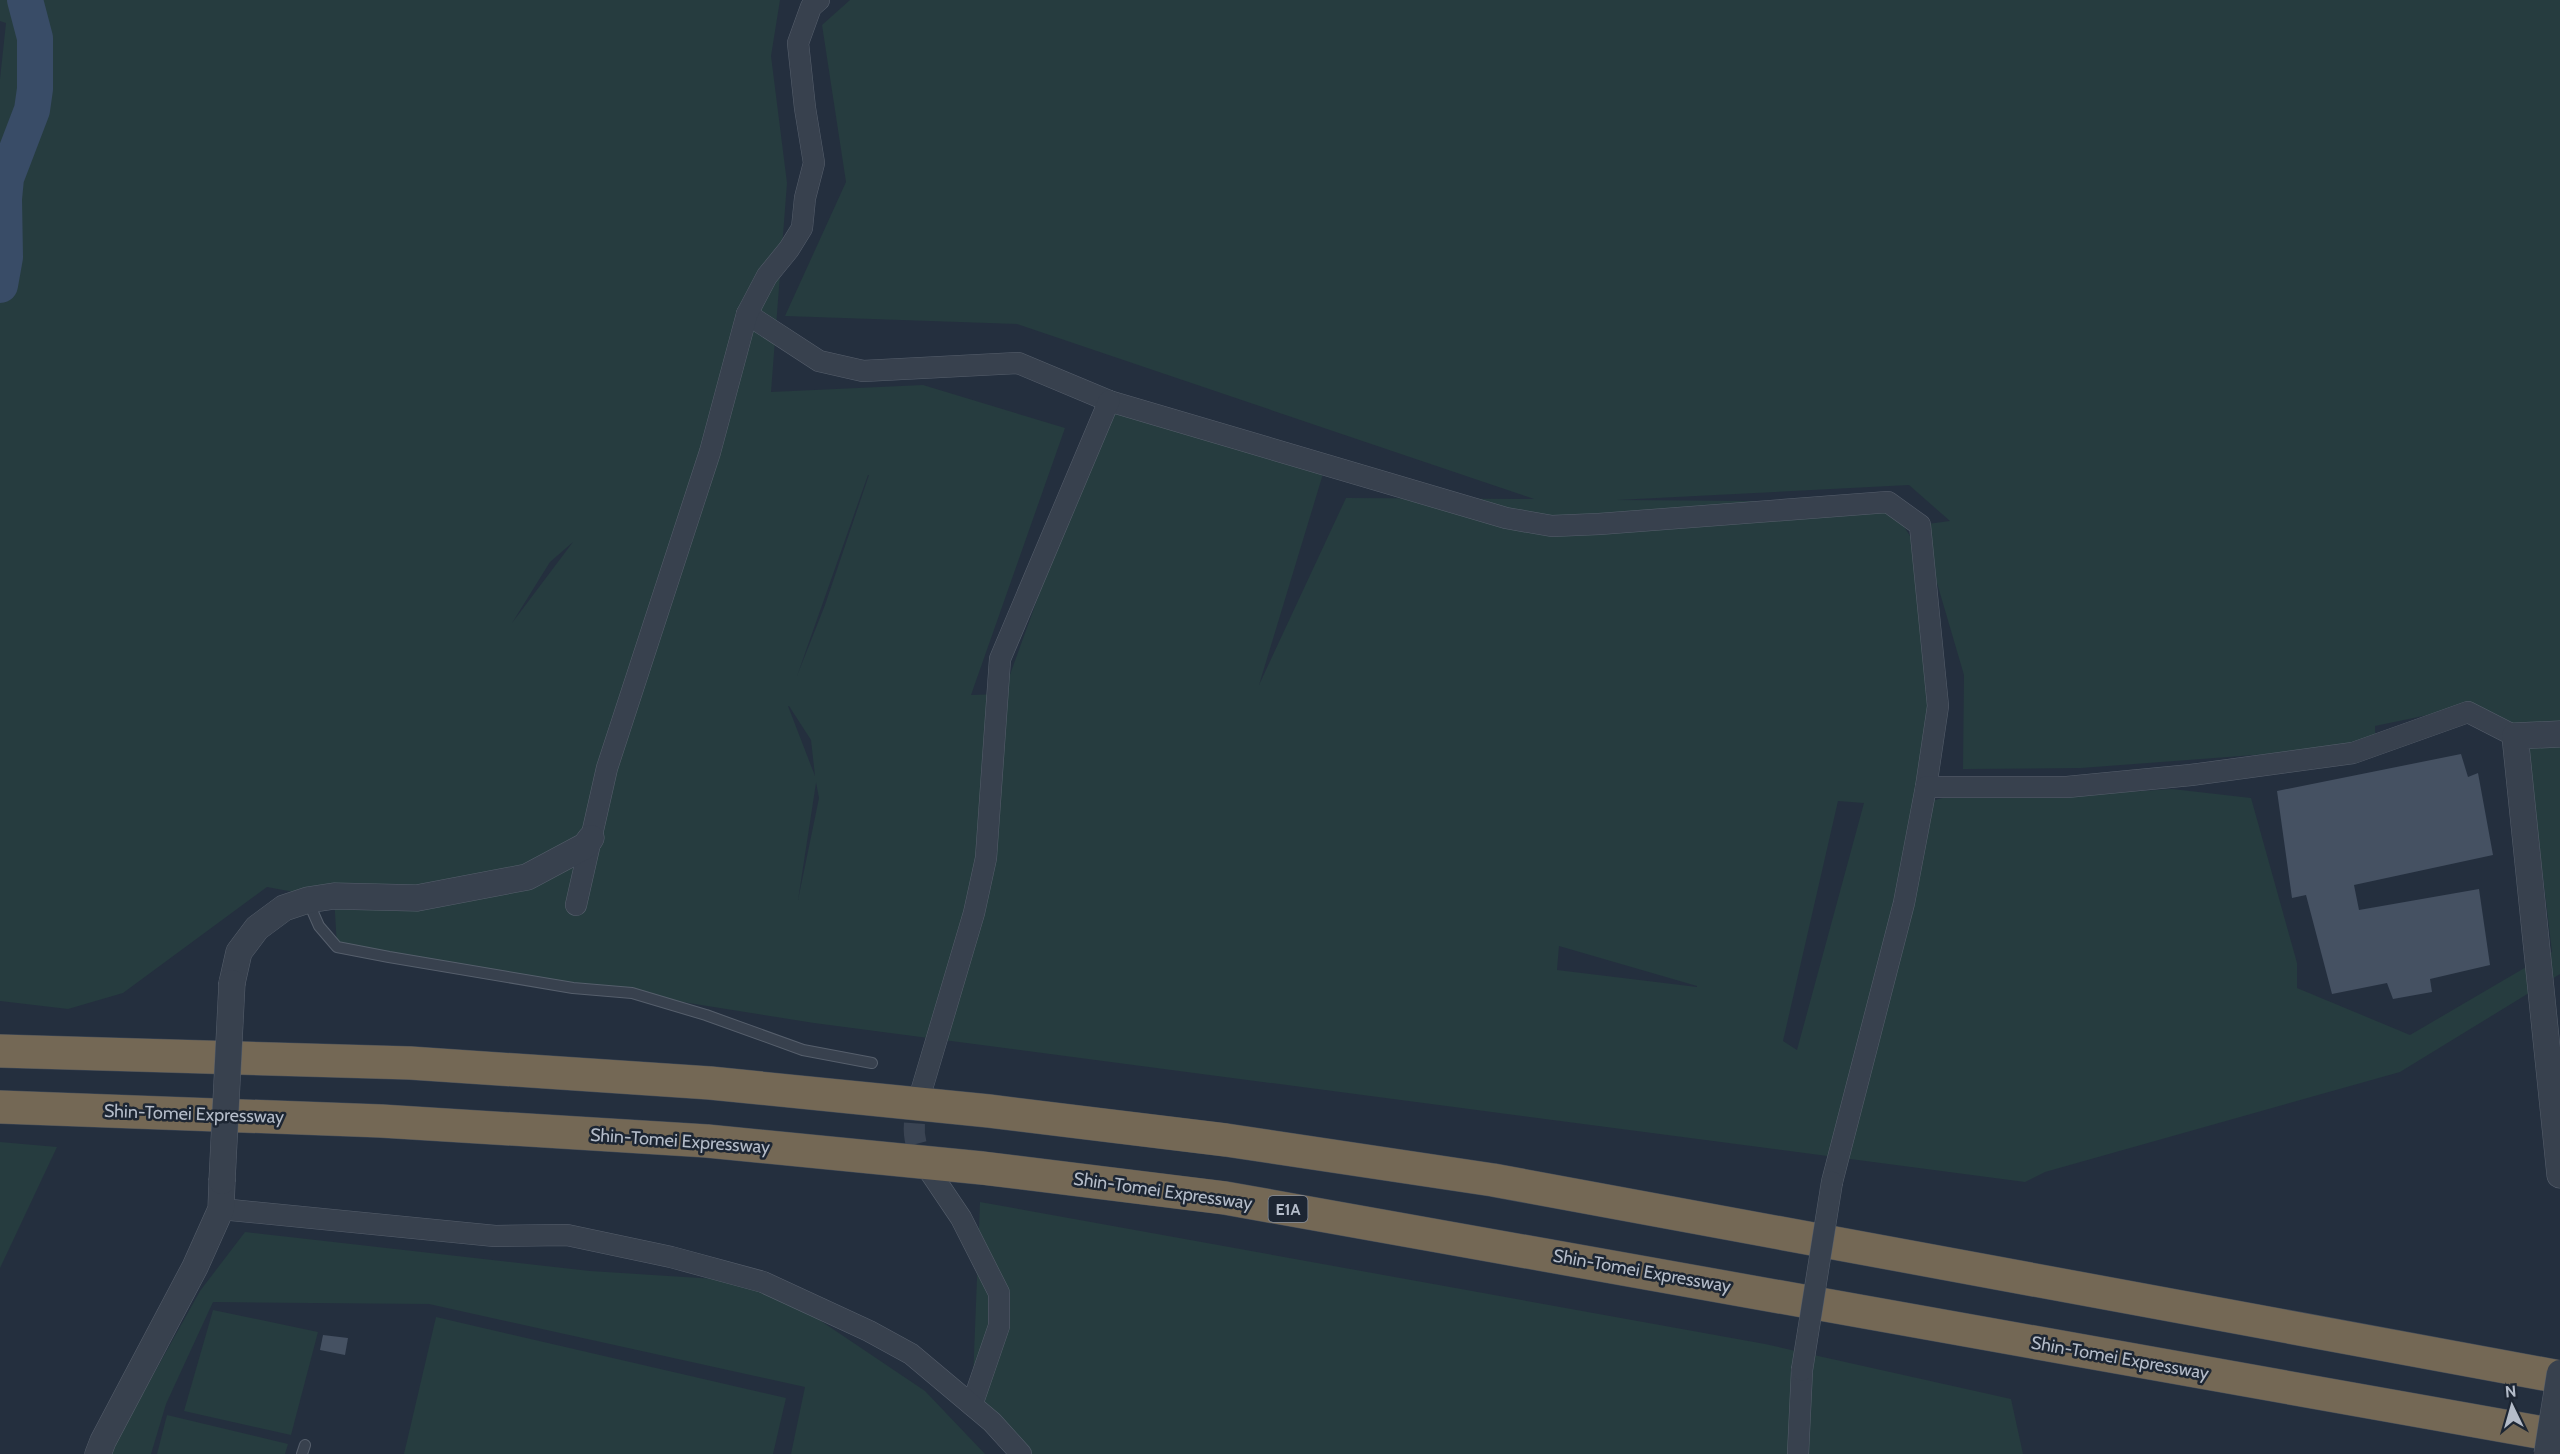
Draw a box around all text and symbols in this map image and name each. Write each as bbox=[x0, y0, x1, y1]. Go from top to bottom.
street label: Shin-Tomei Expressway bbox=[103, 1100, 285, 1128]
street label: Shin-Tomei Expressway bbox=[589, 1124, 771, 1158]
street label: Shin-Tomei Expressway bbox=[1072, 1168, 1254, 1214]
road number: E1A bbox=[1268, 1196, 1308, 1222]
street label: Shin-Tomei Expressway bbox=[1551, 1245, 1733, 1297]
street label: Shin-Tomei Expressway bbox=[2029, 1332, 2211, 1384]
north arrow bbox=[2482, 1376, 2542, 1436]
text: N bbox=[2504, 1382, 2517, 1402]

